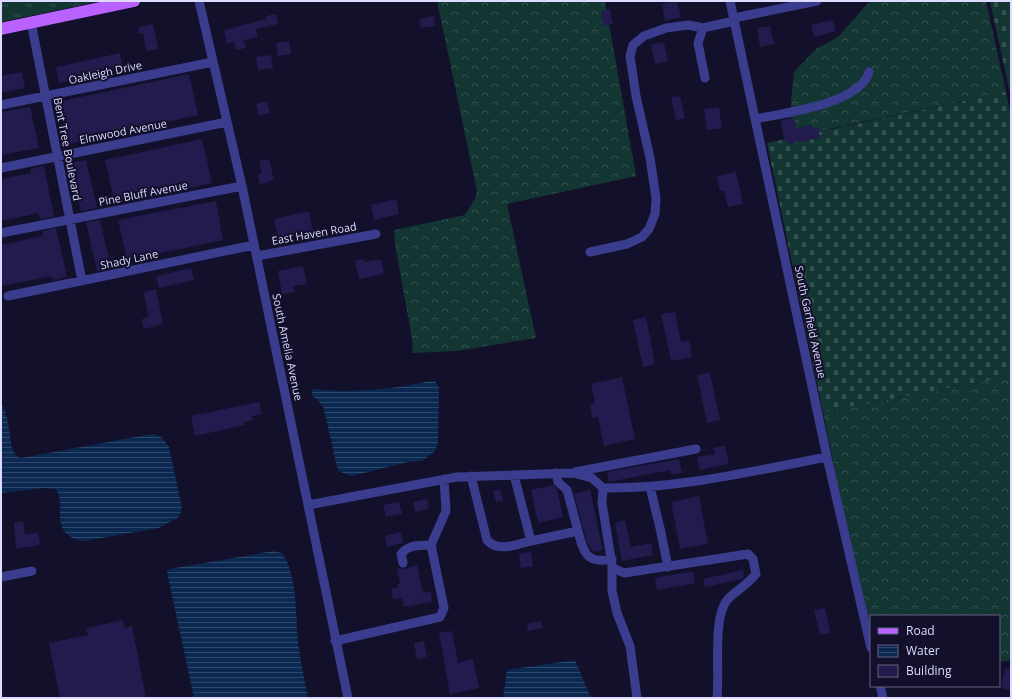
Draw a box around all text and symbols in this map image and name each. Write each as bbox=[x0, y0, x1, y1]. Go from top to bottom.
street label: Oakleigh Drive bbox=[67, 57, 143, 87]
street label: Bent Tree Boulevard bbox=[51, 96, 85, 202]
street label: Elmwood Avenue bbox=[78, 115, 168, 147]
street label: Pine Bluff Avenue bbox=[97, 177, 189, 209]
street label: East Haven Road bbox=[270, 218, 358, 248]
street label: Shady Lane bbox=[99, 246, 159, 272]
street label: South Garfield Avenue bbox=[792, 264, 830, 380]
street label: South Amelia Avenue bbox=[269, 292, 307, 402]
legend bbox=[870, 615, 1000, 687]
text: Road bbox=[906, 622, 935, 639]
text: Water bbox=[906, 642, 940, 659]
text: Building bbox=[906, 662, 952, 679]

